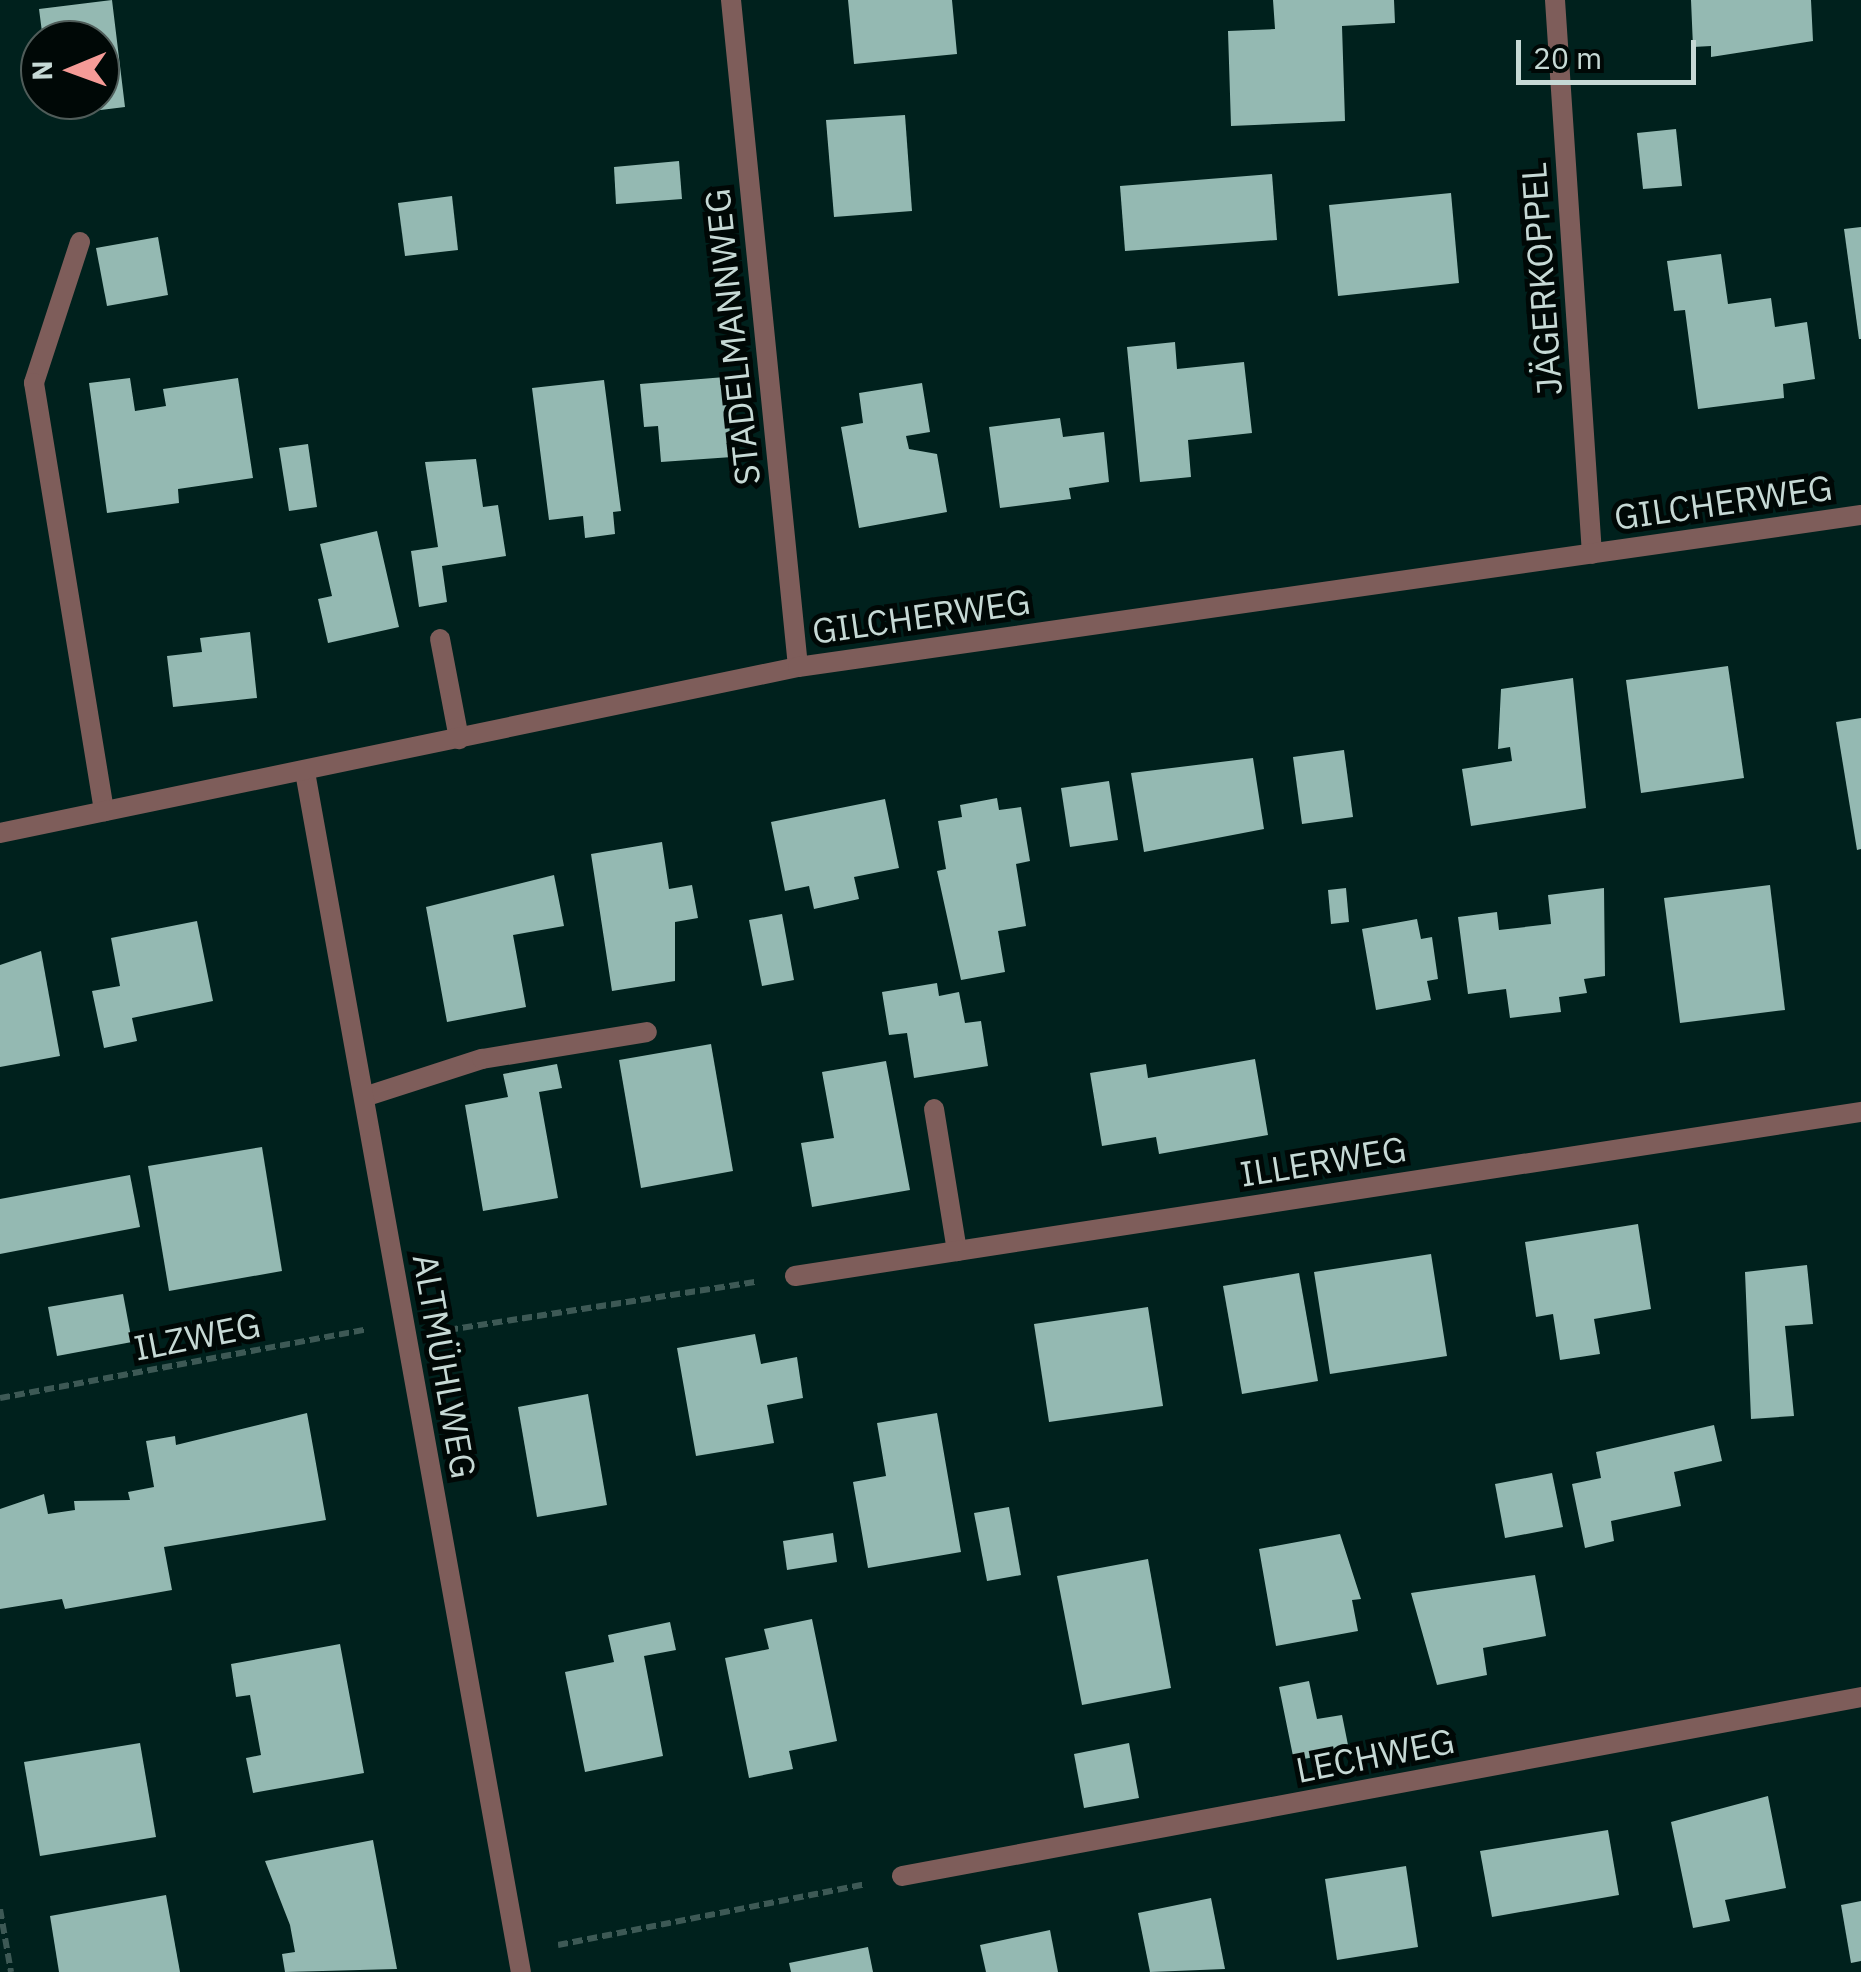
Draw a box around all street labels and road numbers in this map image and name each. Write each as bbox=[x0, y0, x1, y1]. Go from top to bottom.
street label: JÄGERKOPPEL bbox=[1512, 161, 1570, 397]
street label: STADELMANNWEG bbox=[696, 187, 768, 487]
street label: GILCHERWEG bbox=[1611, 466, 1835, 538]
street label: GILCHERWEG bbox=[809, 580, 1033, 652]
street label: ILLERWEG bbox=[1237, 1127, 1409, 1195]
street label: ALTMÜHLWEG bbox=[405, 1251, 485, 1481]
street label: ILZWEG bbox=[130, 1303, 264, 1369]
street label: LECHWEG bbox=[1292, 1719, 1458, 1791]

